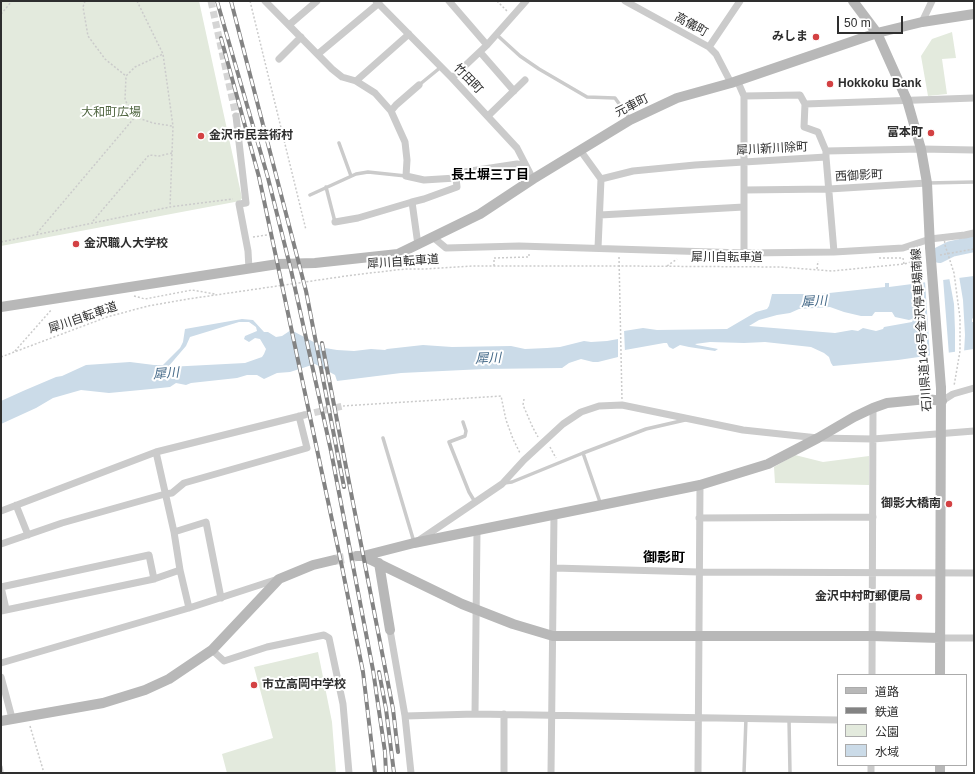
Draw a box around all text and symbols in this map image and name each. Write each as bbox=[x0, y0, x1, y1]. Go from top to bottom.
scale bar bbox=[839, 8, 905, 34]
street label: 高儀町 bbox=[672, 10, 710, 40]
text: 50 m bbox=[844, 16, 871, 30]
place label: みしま bbox=[772, 30, 808, 44]
marker: みしま bbox=[811, 32, 821, 42]
street label: 竹田町 bbox=[450, 61, 486, 97]
place label: Hokkoku Bank bbox=[838, 77, 921, 91]
marker: Hokkoku Bank bbox=[825, 79, 835, 89]
street label: 元車町 bbox=[613, 91, 651, 121]
park label: 大和町広場 bbox=[81, 106, 141, 120]
place label: 富本町 bbox=[887, 126, 923, 140]
marker: 富本町 bbox=[926, 128, 936, 138]
place label: 金沢市民芸術村 bbox=[209, 129, 293, 143]
marker: 金沢市民芸術村 bbox=[196, 131, 206, 141]
street label: 犀川新川除町 bbox=[736, 140, 808, 158]
district label: 長土塀三丁目 bbox=[451, 167, 529, 183]
street label: 西御影町 bbox=[835, 168, 883, 184]
place label: 金沢職人大学校 bbox=[84, 237, 168, 251]
marker: 金沢職人大学校 bbox=[71, 239, 81, 249]
street label: 石川県道146号金沢停車場南線 bbox=[909, 248, 935, 412]
street label: 犀川自転車道 bbox=[691, 251, 763, 265]
street label: 犀川自転車道 bbox=[367, 252, 439, 272]
water label: 犀川 bbox=[801, 294, 827, 310]
street label: 犀川自転車道 bbox=[47, 299, 119, 337]
water label: 犀川 bbox=[475, 351, 501, 367]
water label: 犀川 bbox=[152, 365, 180, 383]
place label: 御影大橋南 bbox=[881, 497, 941, 511]
marker: 御影大橋南 bbox=[944, 499, 954, 509]
district label: 御影町 bbox=[643, 550, 685, 566]
place label: 金沢中村町郵便局 bbox=[815, 590, 911, 604]
marker: 金沢中村町郵便局 bbox=[914, 592, 924, 602]
legend bbox=[837, 674, 967, 766]
place label: 市立高岡中学校 bbox=[262, 678, 346, 692]
marker: 市立高岡中学校 bbox=[249, 680, 259, 690]
text: 道路 bbox=[875, 685, 899, 699]
text: 鉄道 bbox=[875, 705, 899, 719]
text: 公園 bbox=[875, 725, 899, 739]
text: 水域 bbox=[875, 745, 899, 759]

